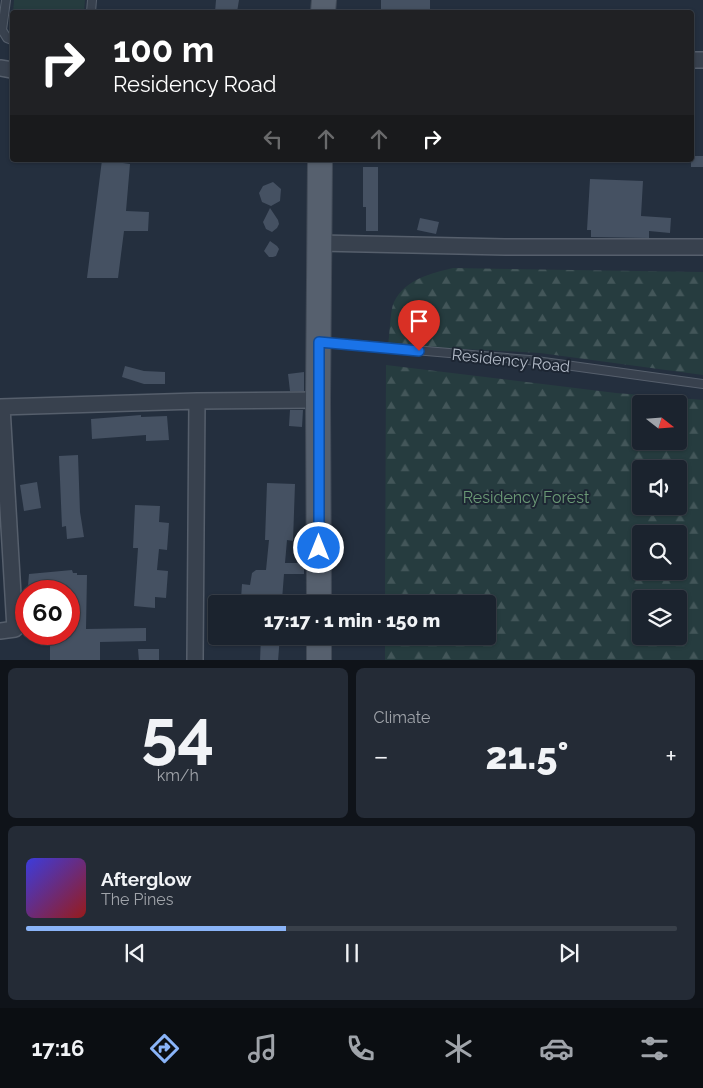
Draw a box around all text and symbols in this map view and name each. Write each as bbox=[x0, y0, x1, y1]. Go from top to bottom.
text: 100 m bbox=[113, 29, 214, 70]
icon: right bbox=[30, 30, 95, 95]
text: Residency Road bbox=[113, 71, 276, 97]
icon: left bbox=[259, 125, 287, 153]
icon: ahead bbox=[312, 125, 340, 153]
icon: ahead bbox=[365, 125, 393, 153]
icon: right bbox=[418, 125, 446, 153]
pin bbox=[398, 300, 440, 351]
icon: arrive bbox=[405, 307, 433, 335]
street label: Residency Road bbox=[451, 345, 571, 376]
north arrow bbox=[632, 395, 688, 450]
map controls bbox=[632, 395, 687, 645]
button: sound bbox=[632, 460, 687, 515]
park label: Residency Forest bbox=[463, 488, 590, 507]
position arrow bbox=[292, 521, 344, 573]
button: search bbox=[632, 525, 687, 580]
speed limit sign: 60 bbox=[15, 580, 80, 645]
button: layers bbox=[632, 590, 687, 645]
text: 17:17 · 1 min · 150 m bbox=[264, 609, 440, 631]
text: 54 bbox=[141, 695, 214, 771]
text: Climate bbox=[374, 708, 430, 727]
text: 21.5° bbox=[485, 733, 569, 778]
text: − bbox=[374, 740, 389, 773]
text: + bbox=[665, 740, 677, 773]
text: km/h bbox=[157, 766, 199, 785]
text: Afterglow bbox=[101, 868, 191, 890]
text: The Pines bbox=[101, 890, 173, 909]
icon: previous bbox=[121, 939, 149, 967]
icon: pause bbox=[338, 939, 366, 967]
icon: next bbox=[555, 939, 583, 967]
icon: directions bbox=[147, 1031, 182, 1066]
icon: music bbox=[245, 1031, 280, 1066]
icon: phone bbox=[343, 1031, 378, 1066]
icon: climate bbox=[441, 1031, 476, 1066]
icon: car bbox=[539, 1031, 574, 1066]
icon: filters bbox=[637, 1031, 672, 1066]
text: 17:16 bbox=[31, 1035, 84, 1061]

